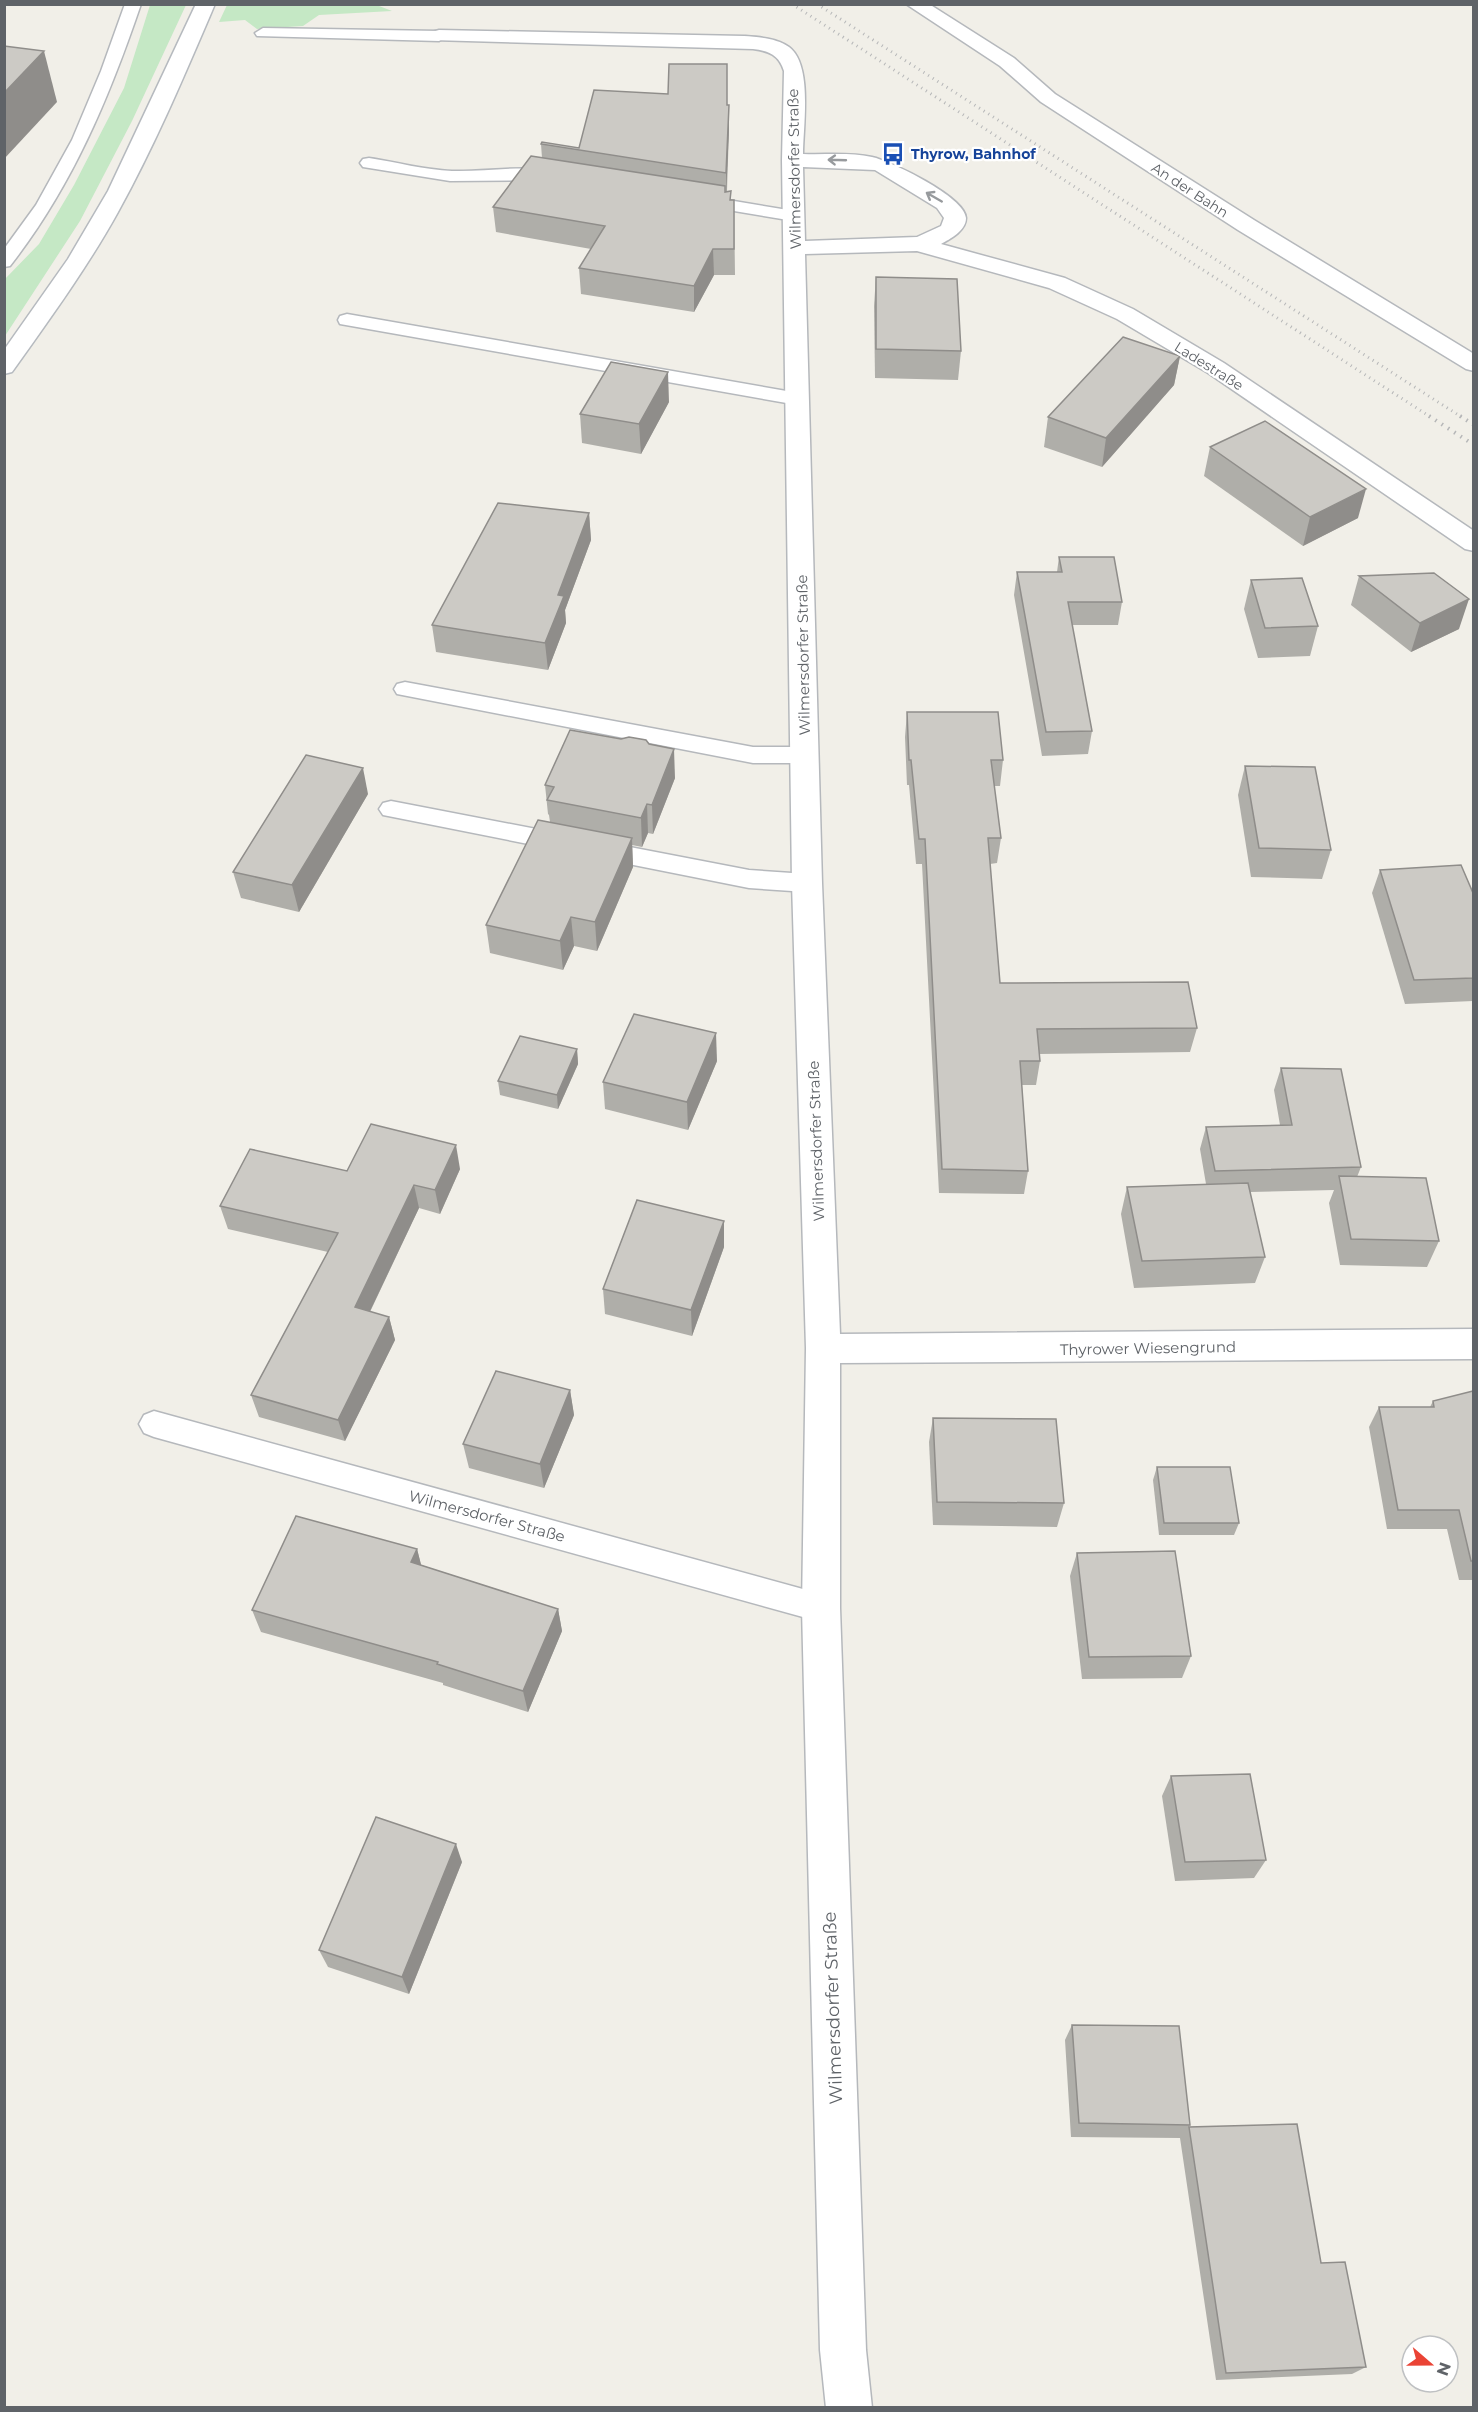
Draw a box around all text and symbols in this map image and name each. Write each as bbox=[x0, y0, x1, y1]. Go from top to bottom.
street label: Wilmersdorfer Straße bbox=[783, 88, 805, 250]
bus stop icon: Thyrow, Bahnhof bbox=[880, 141, 906, 167]
place label: Thyrow, Bahnhof bbox=[911, 145, 1036, 163]
one-way arrow bbox=[828, 155, 848, 166]
street label: An der Bahn bbox=[1148, 158, 1232, 222]
one-way arrow bbox=[926, 191, 943, 203]
street label: Ladestraße bbox=[1171, 338, 1247, 394]
street label: Wilmersdorfer Straße bbox=[792, 574, 814, 736]
street label: Wilmersdorfer Straße bbox=[804, 1060, 828, 1222]
street label: Thyrower Wiesengrund bbox=[1060, 1337, 1236, 1359]
street label: Wilmersdorfer Straße bbox=[407, 1486, 567, 1546]
street label: Wilmersdorfer Straße bbox=[819, 1911, 847, 2105]
north arrow bbox=[1400, 2334, 1460, 2394]
text: N bbox=[1432, 2360, 1455, 2378]

